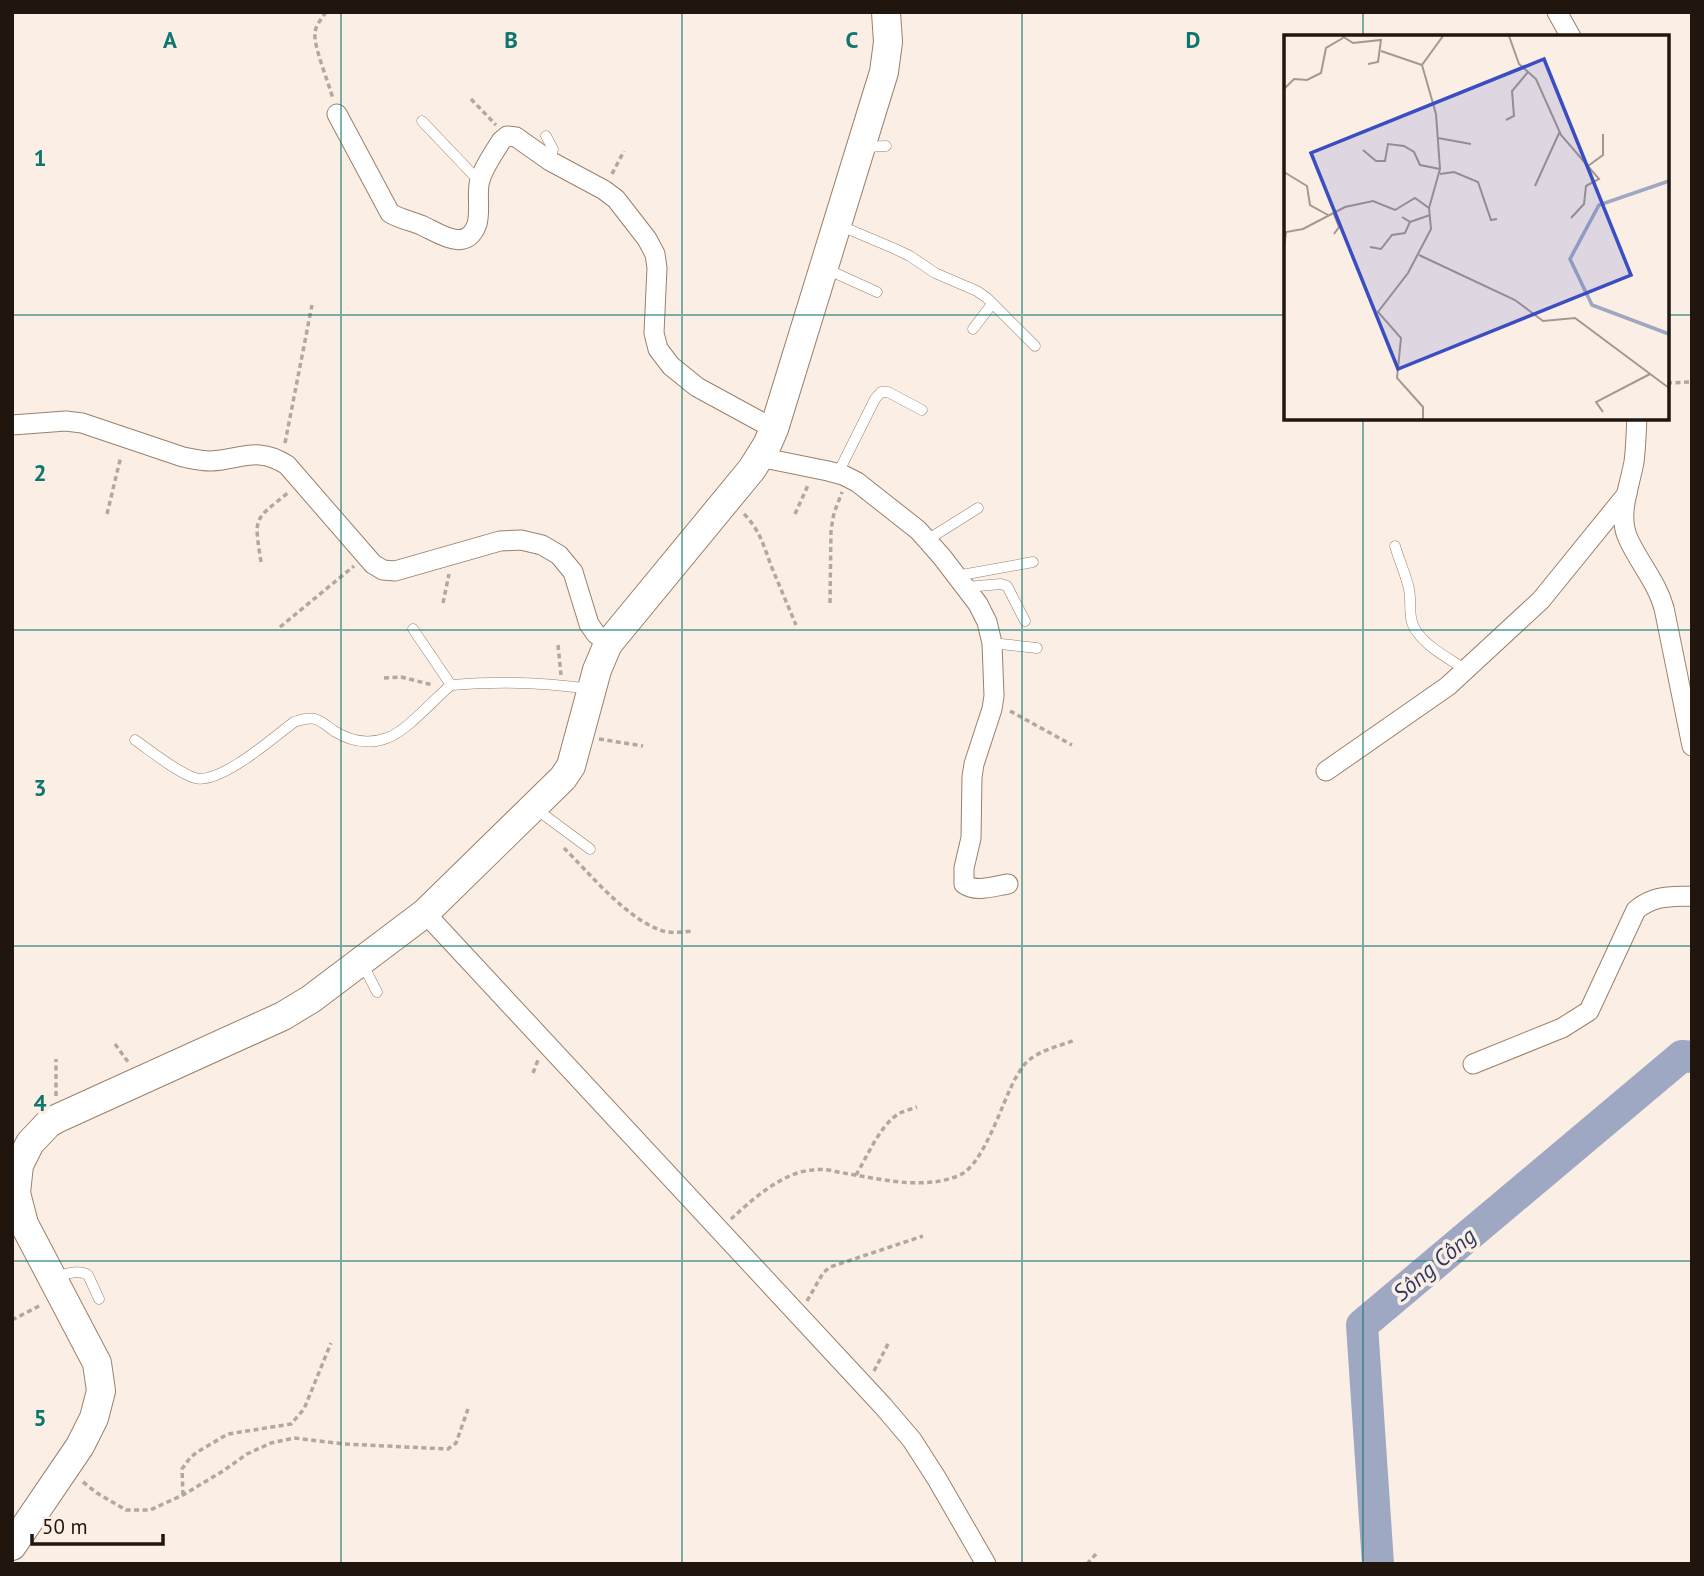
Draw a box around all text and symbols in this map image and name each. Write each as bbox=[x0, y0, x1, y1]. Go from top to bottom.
text: A bbox=[163, 25, 177, 54]
text: B bbox=[504, 25, 518, 54]
text: C bbox=[846, 25, 859, 54]
text: D bbox=[1186, 25, 1200, 54]
inset map bbox=[1284, 35, 1669, 420]
text: 1 bbox=[33, 143, 47, 172]
text: 2 bbox=[33, 458, 47, 487]
text: 3 bbox=[33, 773, 47, 802]
text: 4 bbox=[33, 1088, 47, 1117]
water label: Sông Công bbox=[1387, 1221, 1482, 1307]
text: 5 bbox=[33, 1403, 47, 1432]
scale bar bbox=[32, 1502, 163, 1546]
text: 50 m bbox=[42, 1513, 88, 1540]

